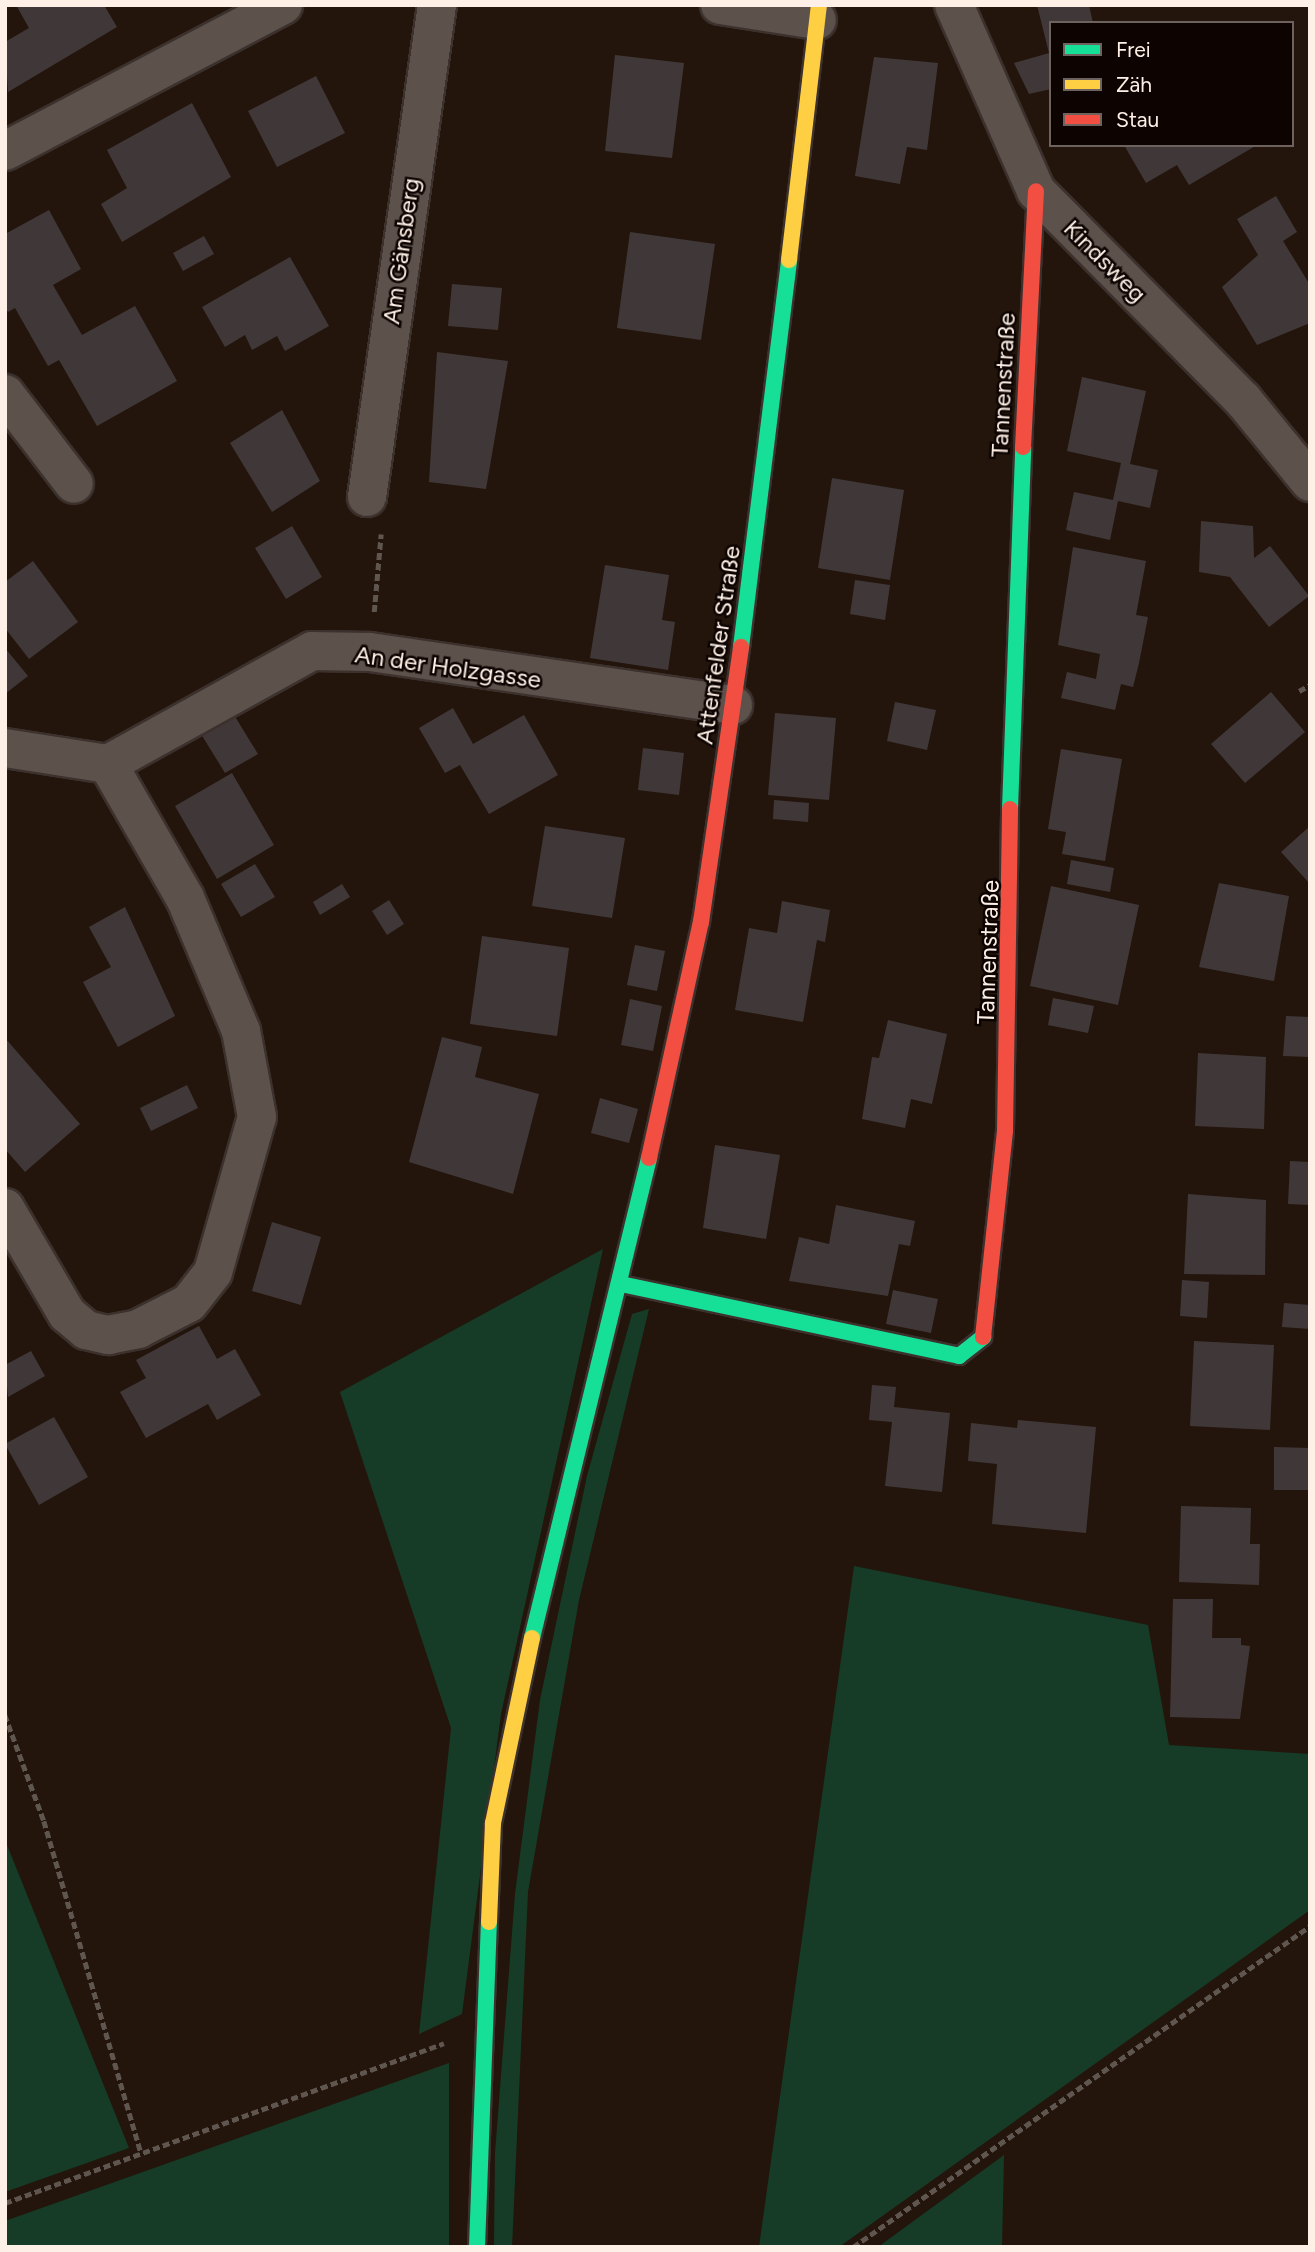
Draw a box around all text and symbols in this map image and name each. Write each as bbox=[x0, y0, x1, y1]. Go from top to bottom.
legend bbox=[1049, 21, 1294, 147]
text: Frei bbox=[1116, 37, 1151, 62]
text: Zäh bbox=[1116, 72, 1152, 97]
text: Stau bbox=[1116, 107, 1159, 132]
street label: Am Gänsberg bbox=[377, 176, 425, 326]
street label: Kindsweg bbox=[1058, 214, 1152, 308]
street label: Tannenstraße bbox=[985, 312, 1021, 458]
street label: Attenfelder Straße bbox=[690, 544, 746, 746]
street label: An der Holzgasse bbox=[353, 640, 543, 694]
street label: Tannenstraße bbox=[971, 879, 1005, 1025]

